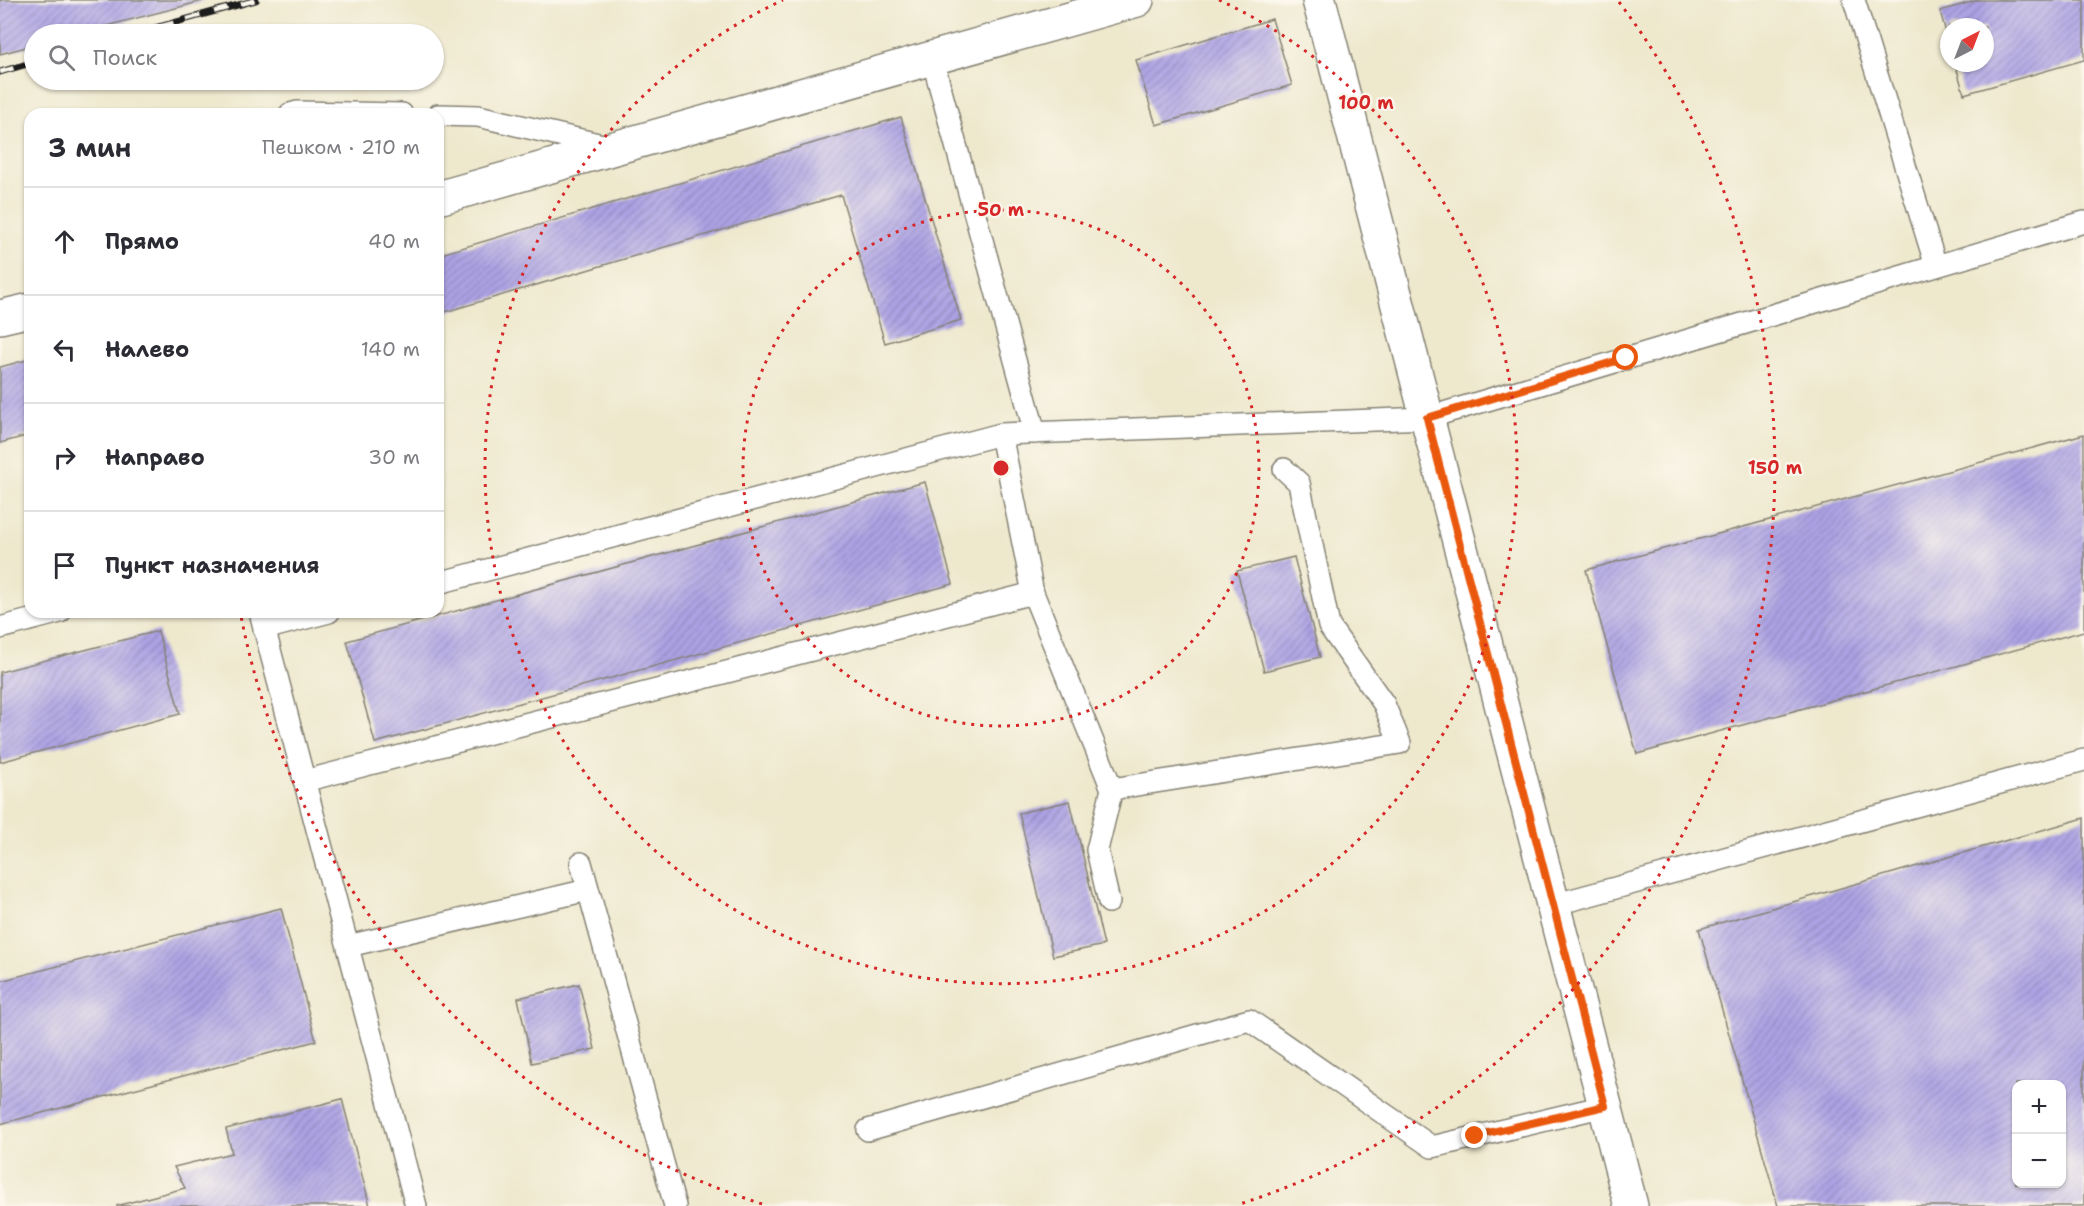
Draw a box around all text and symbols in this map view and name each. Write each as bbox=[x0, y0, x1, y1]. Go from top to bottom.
north arrow bbox=[1940, 18, 1994, 72]
search box bbox=[24, 24, 444, 90]
icon: search bbox=[45, 41, 78, 74]
text: Поиск bbox=[93, 43, 157, 72]
text: 100 m bbox=[1338, 91, 1394, 115]
text: 3 мин bbox=[48, 130, 131, 165]
text: Пешком · 210 m bbox=[262, 134, 420, 160]
text: 50 m bbox=[978, 198, 1025, 222]
icon: ahead bbox=[48, 225, 81, 258]
text: Прямо bbox=[105, 227, 179, 256]
text: 40 m bbox=[368, 228, 420, 254]
icon: left bbox=[48, 333, 81, 366]
text: Налево bbox=[105, 335, 189, 364]
text: 140 m bbox=[361, 336, 420, 362]
route start bbox=[1612, 344, 1638, 370]
icon: right bbox=[48, 441, 81, 474]
text: Направо bbox=[105, 443, 205, 472]
text: 30 m bbox=[368, 444, 420, 470]
text: 150 m bbox=[1748, 456, 1803, 480]
centre of rings bbox=[991, 458, 1011, 478]
icon: arrive bbox=[48, 549, 81, 582]
text: Пункт назначения bbox=[105, 551, 319, 580]
map controls bbox=[2012, 1080, 2066, 1188]
button: + bbox=[2012, 1080, 2066, 1134]
route end bbox=[1461, 1122, 1487, 1148]
button: − bbox=[2012, 1134, 2066, 1188]

